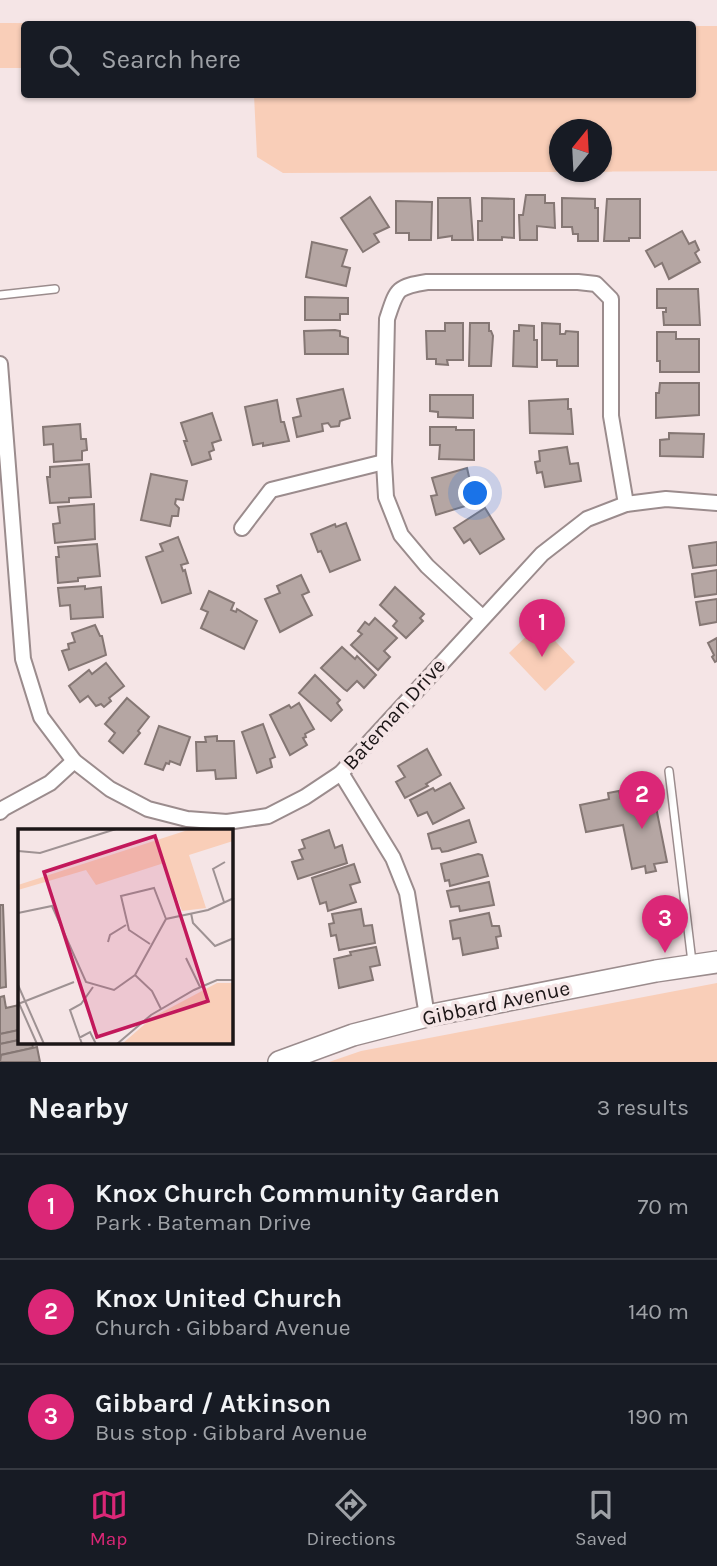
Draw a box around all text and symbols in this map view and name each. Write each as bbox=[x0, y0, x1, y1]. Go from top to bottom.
search box bbox=[21, 21, 696, 98]
icon: search bbox=[45, 41, 83, 79]
text: Search here bbox=[101, 44, 241, 75]
north arrow bbox=[549, 119, 612, 182]
your location bbox=[458, 476, 492, 510]
pin: 1 bbox=[519, 599, 565, 657]
street label: Bateman Drive bbox=[338, 653, 450, 775]
pin: 2 bbox=[619, 771, 665, 829]
inset map bbox=[18, 829, 233, 1044]
pin: 3 bbox=[642, 895, 688, 953]
street label: Gibbard Avenue bbox=[420, 976, 572, 1030]
text: Nearby bbox=[28, 1090, 128, 1126]
text: 3 results bbox=[597, 1094, 689, 1121]
text: Knox Church Community Garden bbox=[95, 1178, 500, 1209]
text: 1 bbox=[47, 1193, 55, 1220]
text: 70 m bbox=[638, 1193, 689, 1220]
text: Park · Bateman Drive bbox=[95, 1209, 311, 1236]
text: Knox United Church bbox=[95, 1283, 342, 1314]
text: 2 bbox=[44, 1298, 58, 1325]
text: 140 m bbox=[628, 1298, 689, 1325]
text: Church · Gibbard Avenue bbox=[95, 1314, 351, 1341]
text: Gibbard / Atkinson bbox=[95, 1388, 331, 1419]
text: 3 bbox=[44, 1403, 58, 1430]
text: 190 m bbox=[627, 1403, 689, 1430]
text: Bus stop · Gibbard Avenue bbox=[95, 1419, 367, 1446]
tab: Map bbox=[90, 1486, 128, 1550]
tab: Directions bbox=[307, 1486, 396, 1550]
tab: Saved bbox=[575, 1486, 627, 1550]

